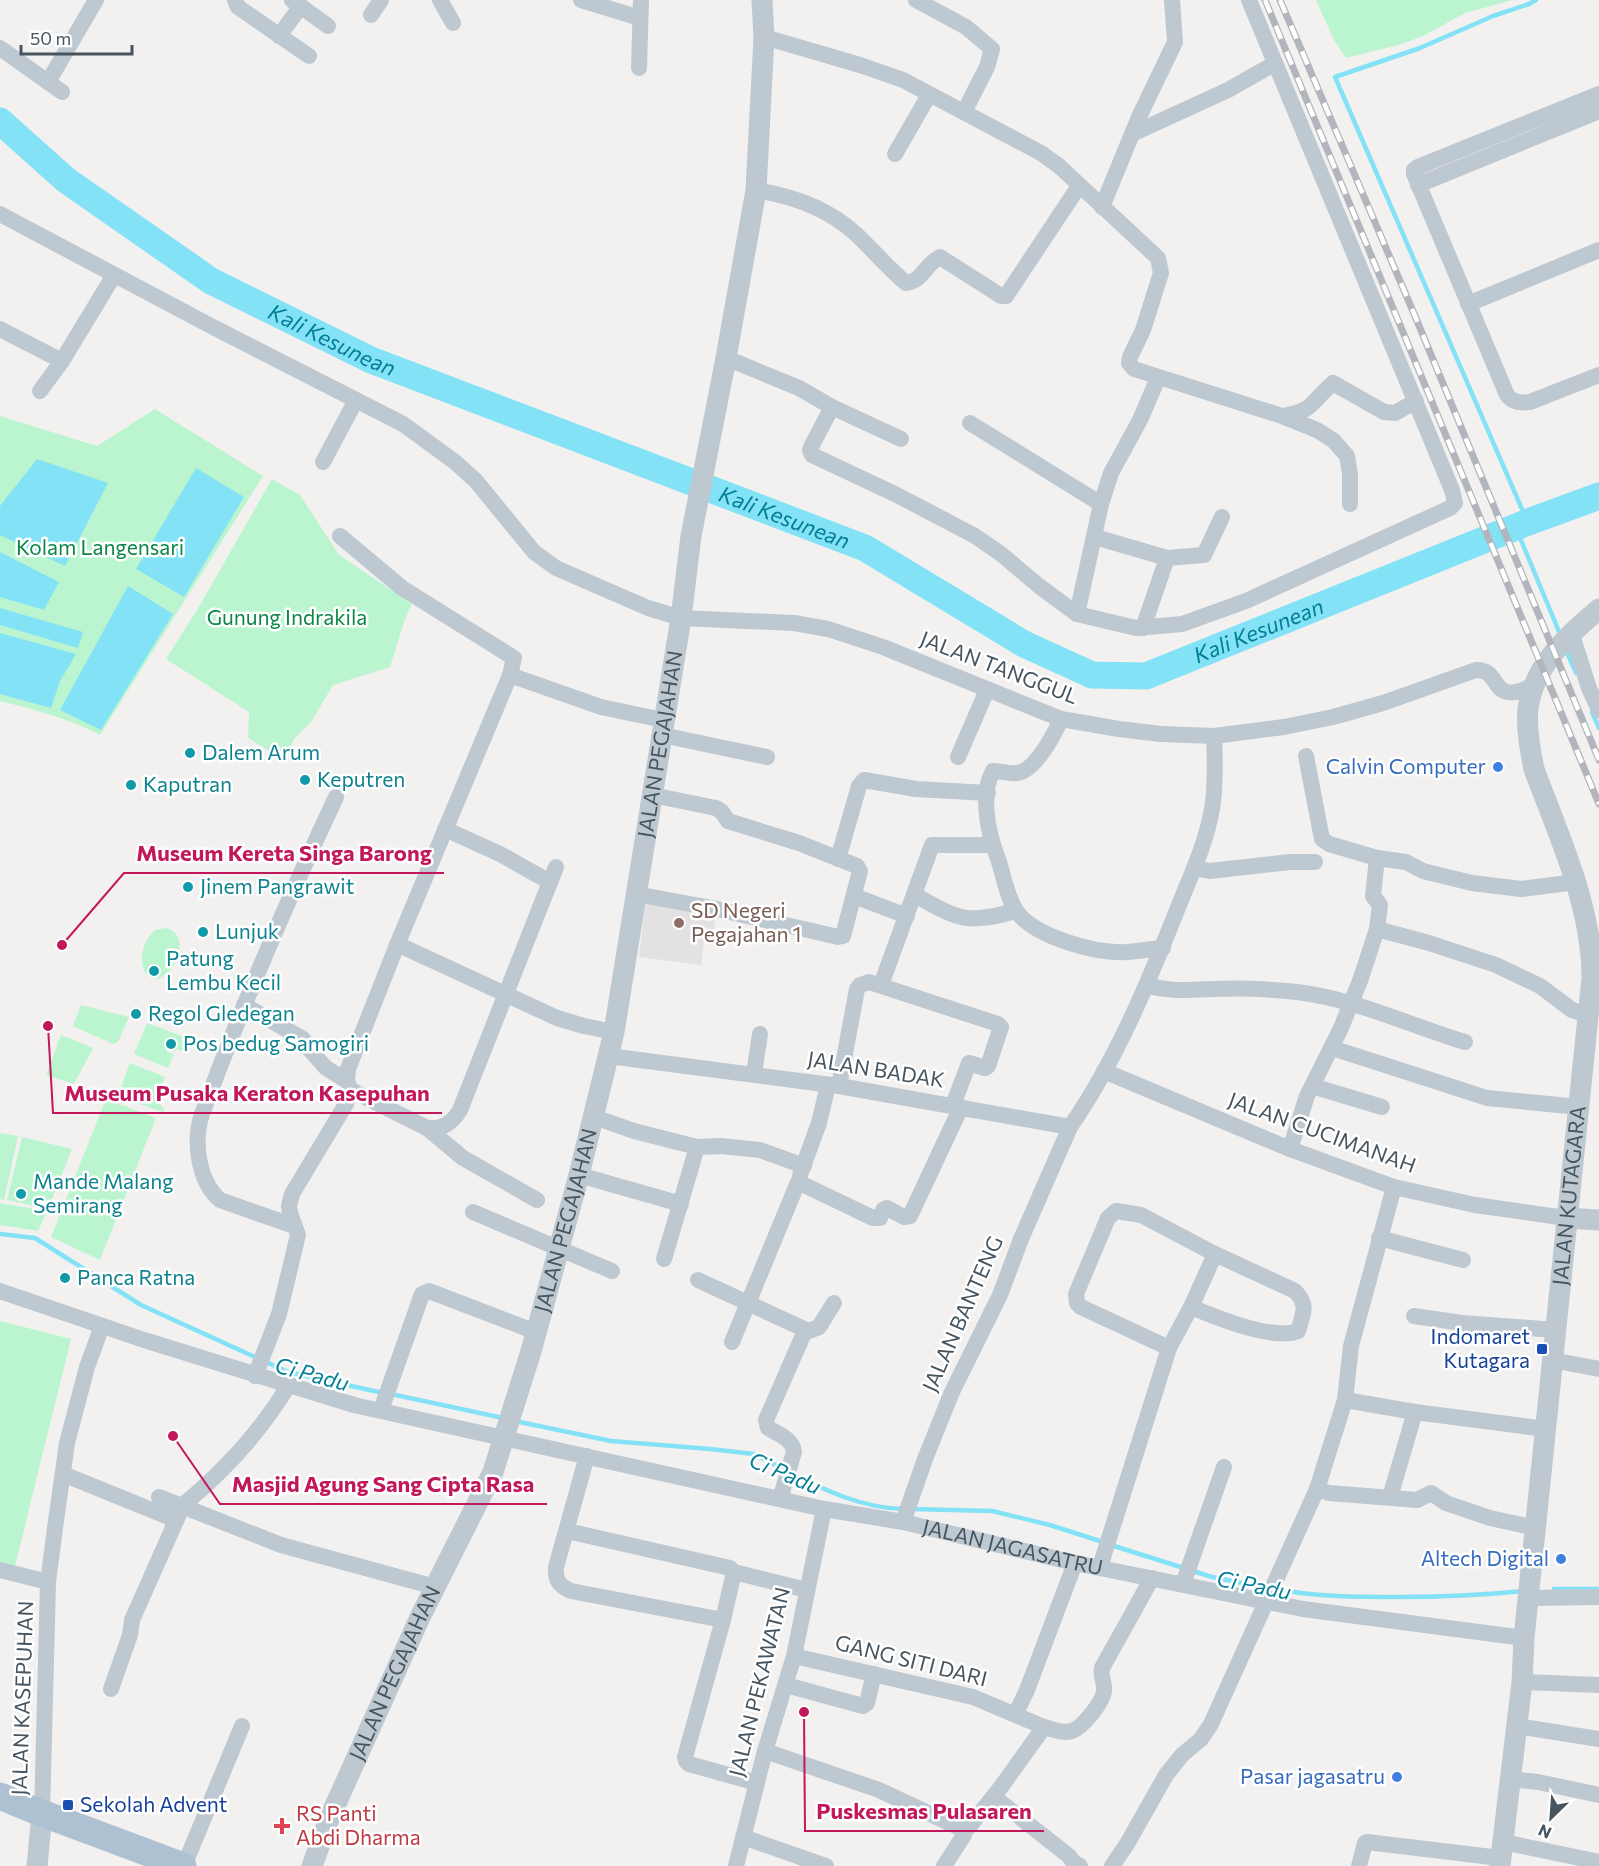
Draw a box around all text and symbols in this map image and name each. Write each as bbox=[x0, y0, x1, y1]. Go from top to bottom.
scale bar bbox=[21, 18, 132, 56]
text: 50 m bbox=[30, 27, 71, 49]
water label: Kali Kesunean bbox=[264, 298, 400, 381]
water label: Kali Kesunean bbox=[715, 480, 854, 554]
park label: Kolam Langensari bbox=[16, 534, 184, 559]
water label: Kali Kesunean bbox=[1189, 592, 1327, 668]
park label: Gunung Indrakila bbox=[207, 604, 367, 629]
street label: JALAN TANGGUL bbox=[917, 625, 1082, 708]
street label: JALAN PEGAJAHAN bbox=[632, 648, 687, 839]
place label: Dalem Arum bbox=[202, 739, 320, 764]
marker: Dalem Arum bbox=[183, 746, 197, 760]
place label: Calvin Computer bbox=[1326, 753, 1486, 778]
marker: Calvin Computer bbox=[1491, 760, 1505, 774]
place label: Keputren bbox=[317, 766, 405, 791]
place label: Kaputran bbox=[143, 771, 232, 796]
marker: Keputren bbox=[298, 773, 312, 787]
marker: Kaputran bbox=[124, 778, 138, 792]
callout: Museum Kereta Singa Barong bbox=[124, 833, 444, 873]
text: Museum Kereta Singa Barong bbox=[136, 839, 432, 866]
place label: Jinem Pangrawit bbox=[200, 873, 354, 898]
marker: Jinem Pangrawit bbox=[181, 880, 195, 894]
place label: SD Negeri Pegajahan 1 bbox=[691, 897, 802, 946]
marker: SD Negeri Pegajahan 1 bbox=[672, 916, 686, 930]
place label: Lunjuk bbox=[215, 918, 279, 943]
marker: Lunjuk bbox=[196, 925, 210, 939]
place label: Patung Lembu Kecil bbox=[166, 945, 281, 994]
marker: Patung Lembu Kecil bbox=[147, 964, 161, 978]
place label: Regol Gledegan bbox=[148, 1000, 295, 1025]
marker: Regol Gledegan bbox=[129, 1007, 143, 1021]
place label: Pos bedug Samogiri bbox=[183, 1030, 369, 1055]
marker: Pos bedug Samogiri bbox=[164, 1037, 178, 1051]
street label: JALAN BADAK bbox=[806, 1045, 947, 1092]
callout: Museum Pusaka Keraton Kasepuhan bbox=[53, 1073, 442, 1113]
text: Museum Pusaka Keraton Kasepuhan bbox=[64, 1079, 430, 1106]
street label: JALAN CUCIMANAH bbox=[1225, 1086, 1420, 1177]
street label: JALAN KUTAGARA bbox=[1546, 1105, 1590, 1287]
street label: JALAN PEGAJAHAN bbox=[528, 1126, 601, 1315]
place label: Mande Malang Semirang bbox=[33, 1168, 174, 1217]
marker: Mande Malang Semirang bbox=[14, 1187, 28, 1201]
street label: JALAN BANTENG bbox=[916, 1232, 1007, 1395]
place label: Panca Ratna bbox=[77, 1264, 195, 1289]
marker: Panca Ratna bbox=[58, 1271, 72, 1285]
place label: Indomaret Kutagara bbox=[1431, 1323, 1530, 1372]
marker: Indomaret Kutagara bbox=[1535, 1342, 1549, 1356]
water label: Ci Padu bbox=[272, 1351, 352, 1396]
water label: Ci Padu bbox=[745, 1445, 825, 1500]
callout: Masjid Agung Sang Cipta Rasa bbox=[220, 1464, 547, 1504]
text: Masjid Agung Sang Cipta Rasa bbox=[232, 1470, 534, 1497]
street label: JALAN JAGASATRU bbox=[920, 1513, 1105, 1579]
place label: Altech Digital bbox=[1421, 1545, 1549, 1570]
marker: Altech Digital bbox=[1554, 1552, 1568, 1566]
water label: Ci Padu bbox=[1215, 1564, 1294, 1605]
street label: JALAN PEGAJAHAN bbox=[343, 1581, 445, 1764]
street label: JALAN PEKAWATAN bbox=[723, 1584, 794, 1779]
street label: JALAN KASEPUHAN bbox=[6, 1600, 37, 1796]
street label: GANG SITI DARI bbox=[833, 1629, 990, 1691]
place label: Pasar jagasatru bbox=[1240, 1763, 1385, 1788]
marker: Pasar jagasatru bbox=[1390, 1770, 1404, 1784]
north arrow bbox=[1521, 1788, 1581, 1848]
place label: Sekolah Advent bbox=[80, 1791, 227, 1816]
callout: Puskesmas Pulasaren bbox=[805, 1791, 1044, 1831]
text: Puskesmas Pulasaren bbox=[816, 1797, 1032, 1824]
marker: Sekolah Advent bbox=[61, 1798, 75, 1812]
place label: RS Panti Abdi Dharma bbox=[296, 1800, 421, 1849]
marker: RS Panti Abdi Dharma bbox=[273, 1817, 291, 1835]
text: N bbox=[1535, 1821, 1554, 1843]

